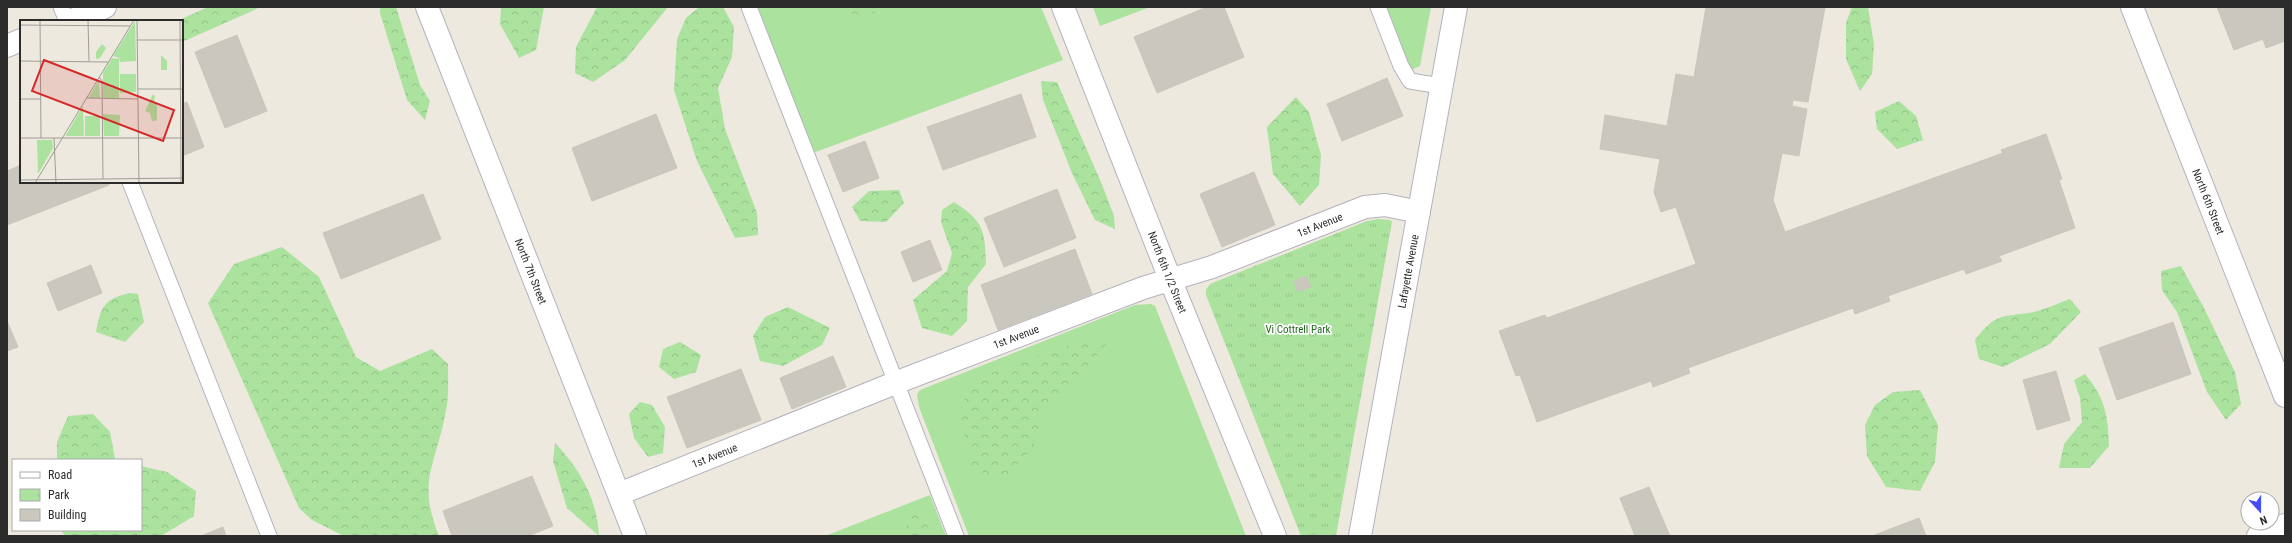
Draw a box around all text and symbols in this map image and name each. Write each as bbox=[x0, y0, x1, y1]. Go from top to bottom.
inset map bbox=[20, 20, 183, 183]
street label: North 6th Street bbox=[2190, 167, 2227, 236]
street label: 1st Avenue bbox=[1295, 210, 1345, 240]
street label: North 6th 1/2 Street bbox=[1145, 229, 1190, 315]
street label: Lafayette Avenue bbox=[1395, 233, 1421, 309]
street label: North 7th Street bbox=[512, 237, 550, 306]
street label: 1st Avenue bbox=[991, 322, 1041, 351]
park label: Vi Cottrell Park bbox=[1265, 323, 1331, 336]
street label: 1st Avenue bbox=[690, 441, 739, 471]
legend bbox=[12, 459, 142, 531]
text: Road bbox=[48, 468, 72, 482]
text: Park bbox=[48, 488, 70, 502]
north arrow bbox=[2240, 491, 2280, 531]
text: Building bbox=[48, 508, 86, 522]
text: N bbox=[2258, 513, 2269, 527]

